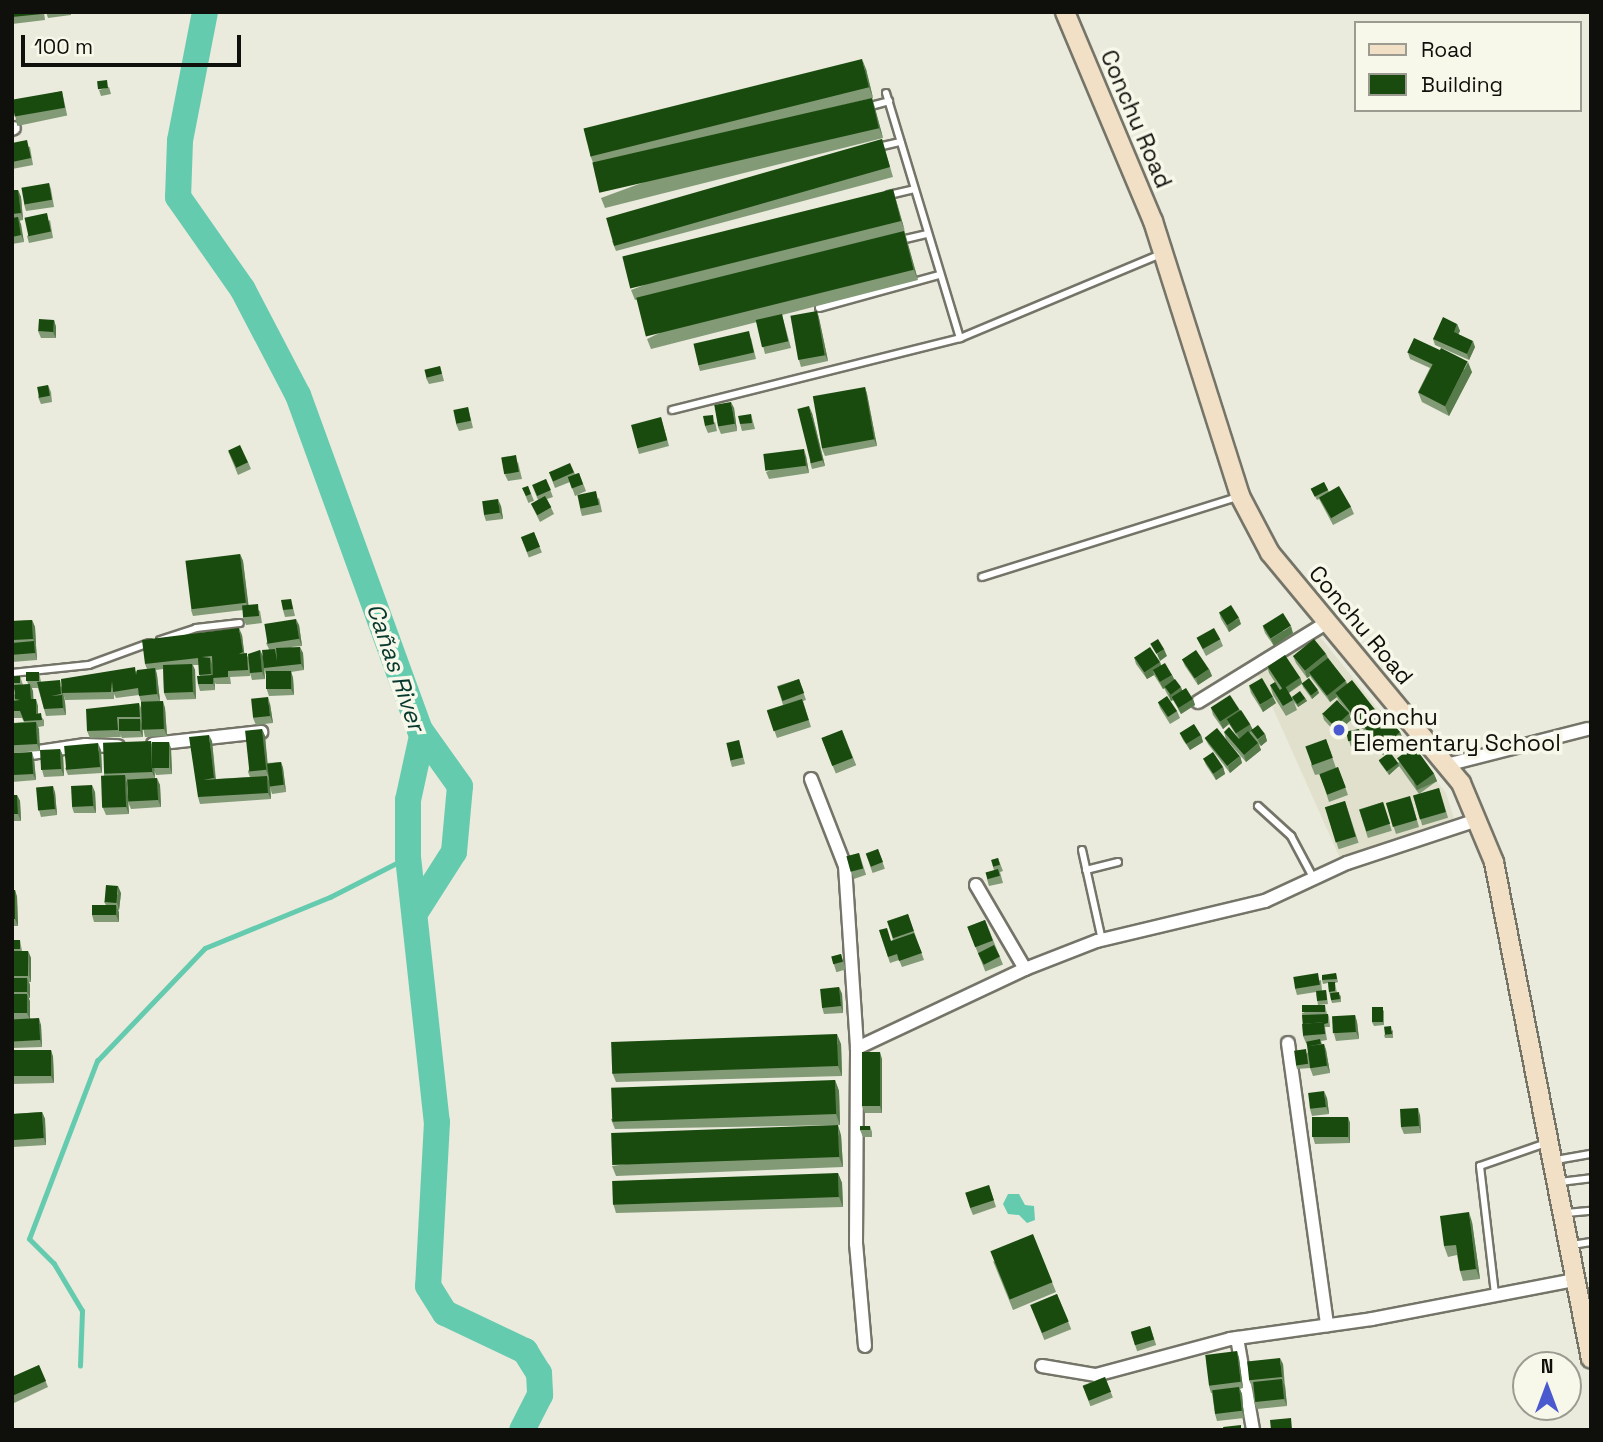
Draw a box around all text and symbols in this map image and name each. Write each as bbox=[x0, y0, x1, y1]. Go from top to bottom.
scale bar bbox=[24, 21, 245, 65]
legend bbox=[1354, 21, 1582, 112]
text: 100 m bbox=[34, 33, 93, 60]
text: Road bbox=[1421, 36, 1473, 63]
street label: Conchu Road bbox=[1095, 46, 1177, 192]
text: Building bbox=[1421, 71, 1503, 98]
street label: Conchu Road bbox=[1303, 560, 1419, 690]
water label: Cañas River bbox=[361, 599, 431, 735]
place label: Conchu Elementary School bbox=[1353, 703, 1561, 757]
marker: Conchu Elementary School bbox=[1331, 722, 1347, 738]
north arrow bbox=[1512, 1351, 1582, 1421]
text: N bbox=[1541, 1354, 1553, 1379]

